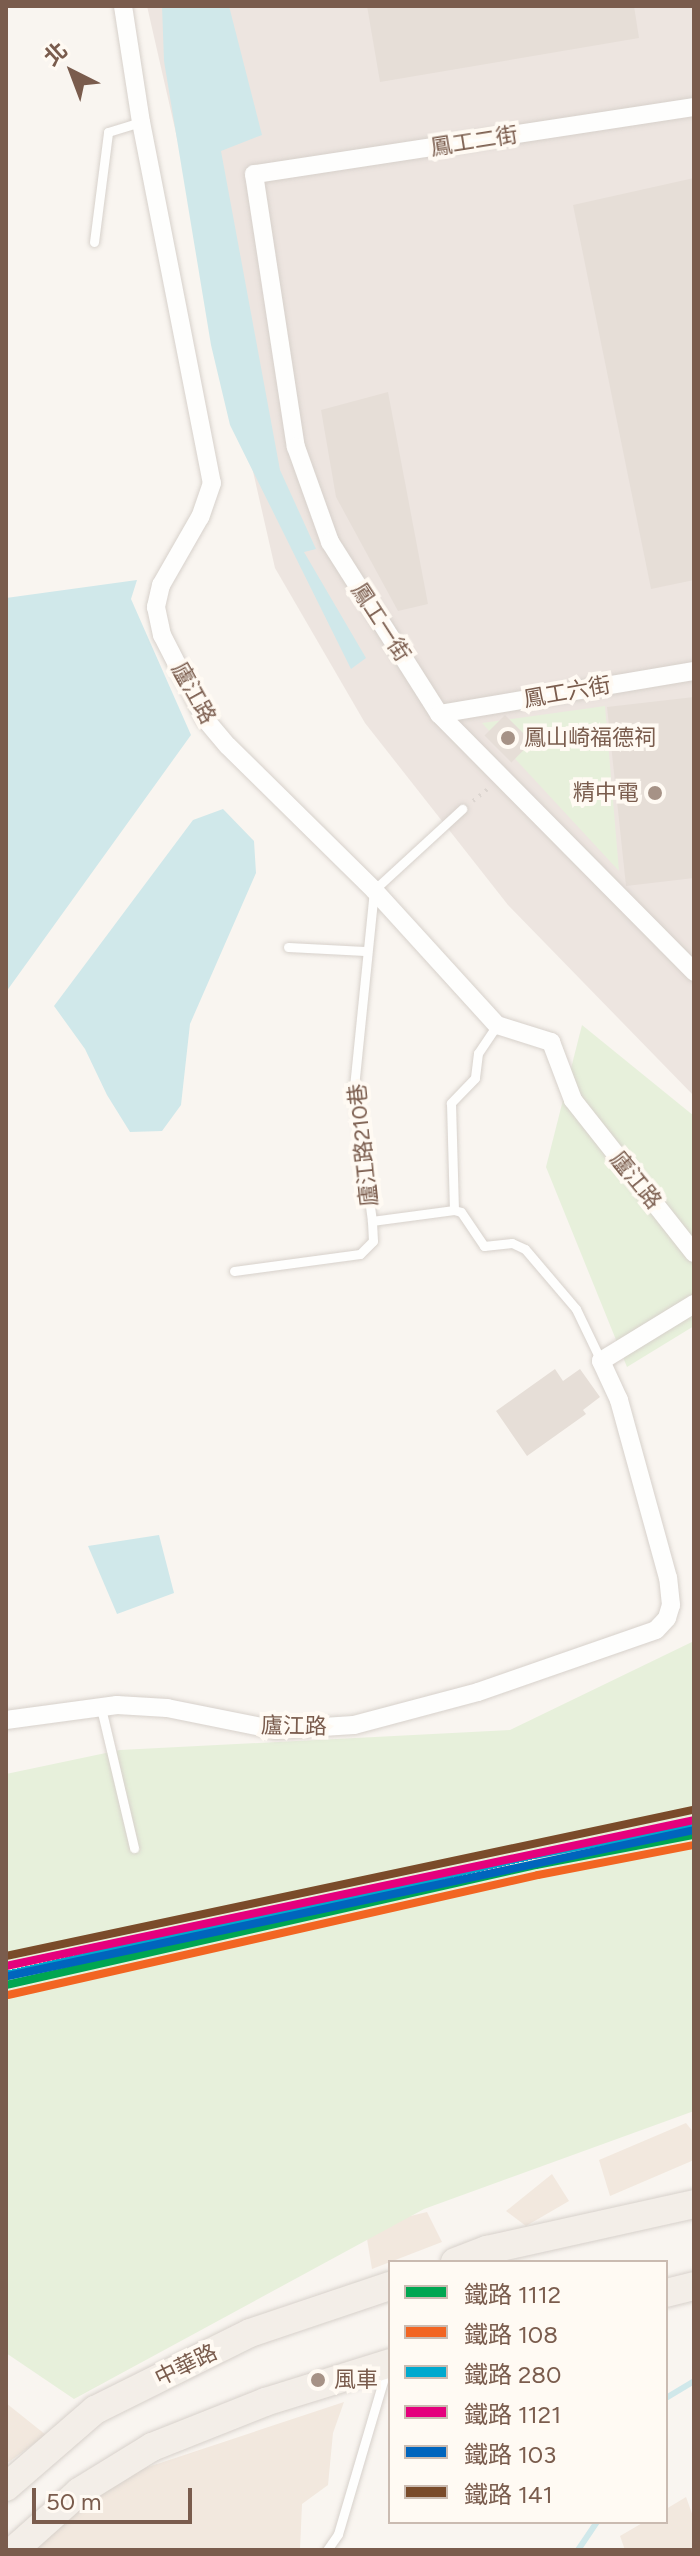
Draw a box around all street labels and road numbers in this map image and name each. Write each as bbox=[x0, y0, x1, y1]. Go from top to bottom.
street label: 鳳工二街 bbox=[428, 121, 520, 161]
street label: 鳳工一街 bbox=[346, 578, 416, 666]
street label: 廬江路 bbox=[166, 658, 222, 728]
street label: 鳳工六街 bbox=[521, 671, 613, 713]
street label: 廬江路210巷 bbox=[343, 1082, 383, 1208]
street label: 廬江路 bbox=[605, 1146, 667, 1214]
street label: 廬江路 bbox=[261, 1712, 327, 1740]
street label: 中華路 bbox=[151, 2339, 221, 2391]

